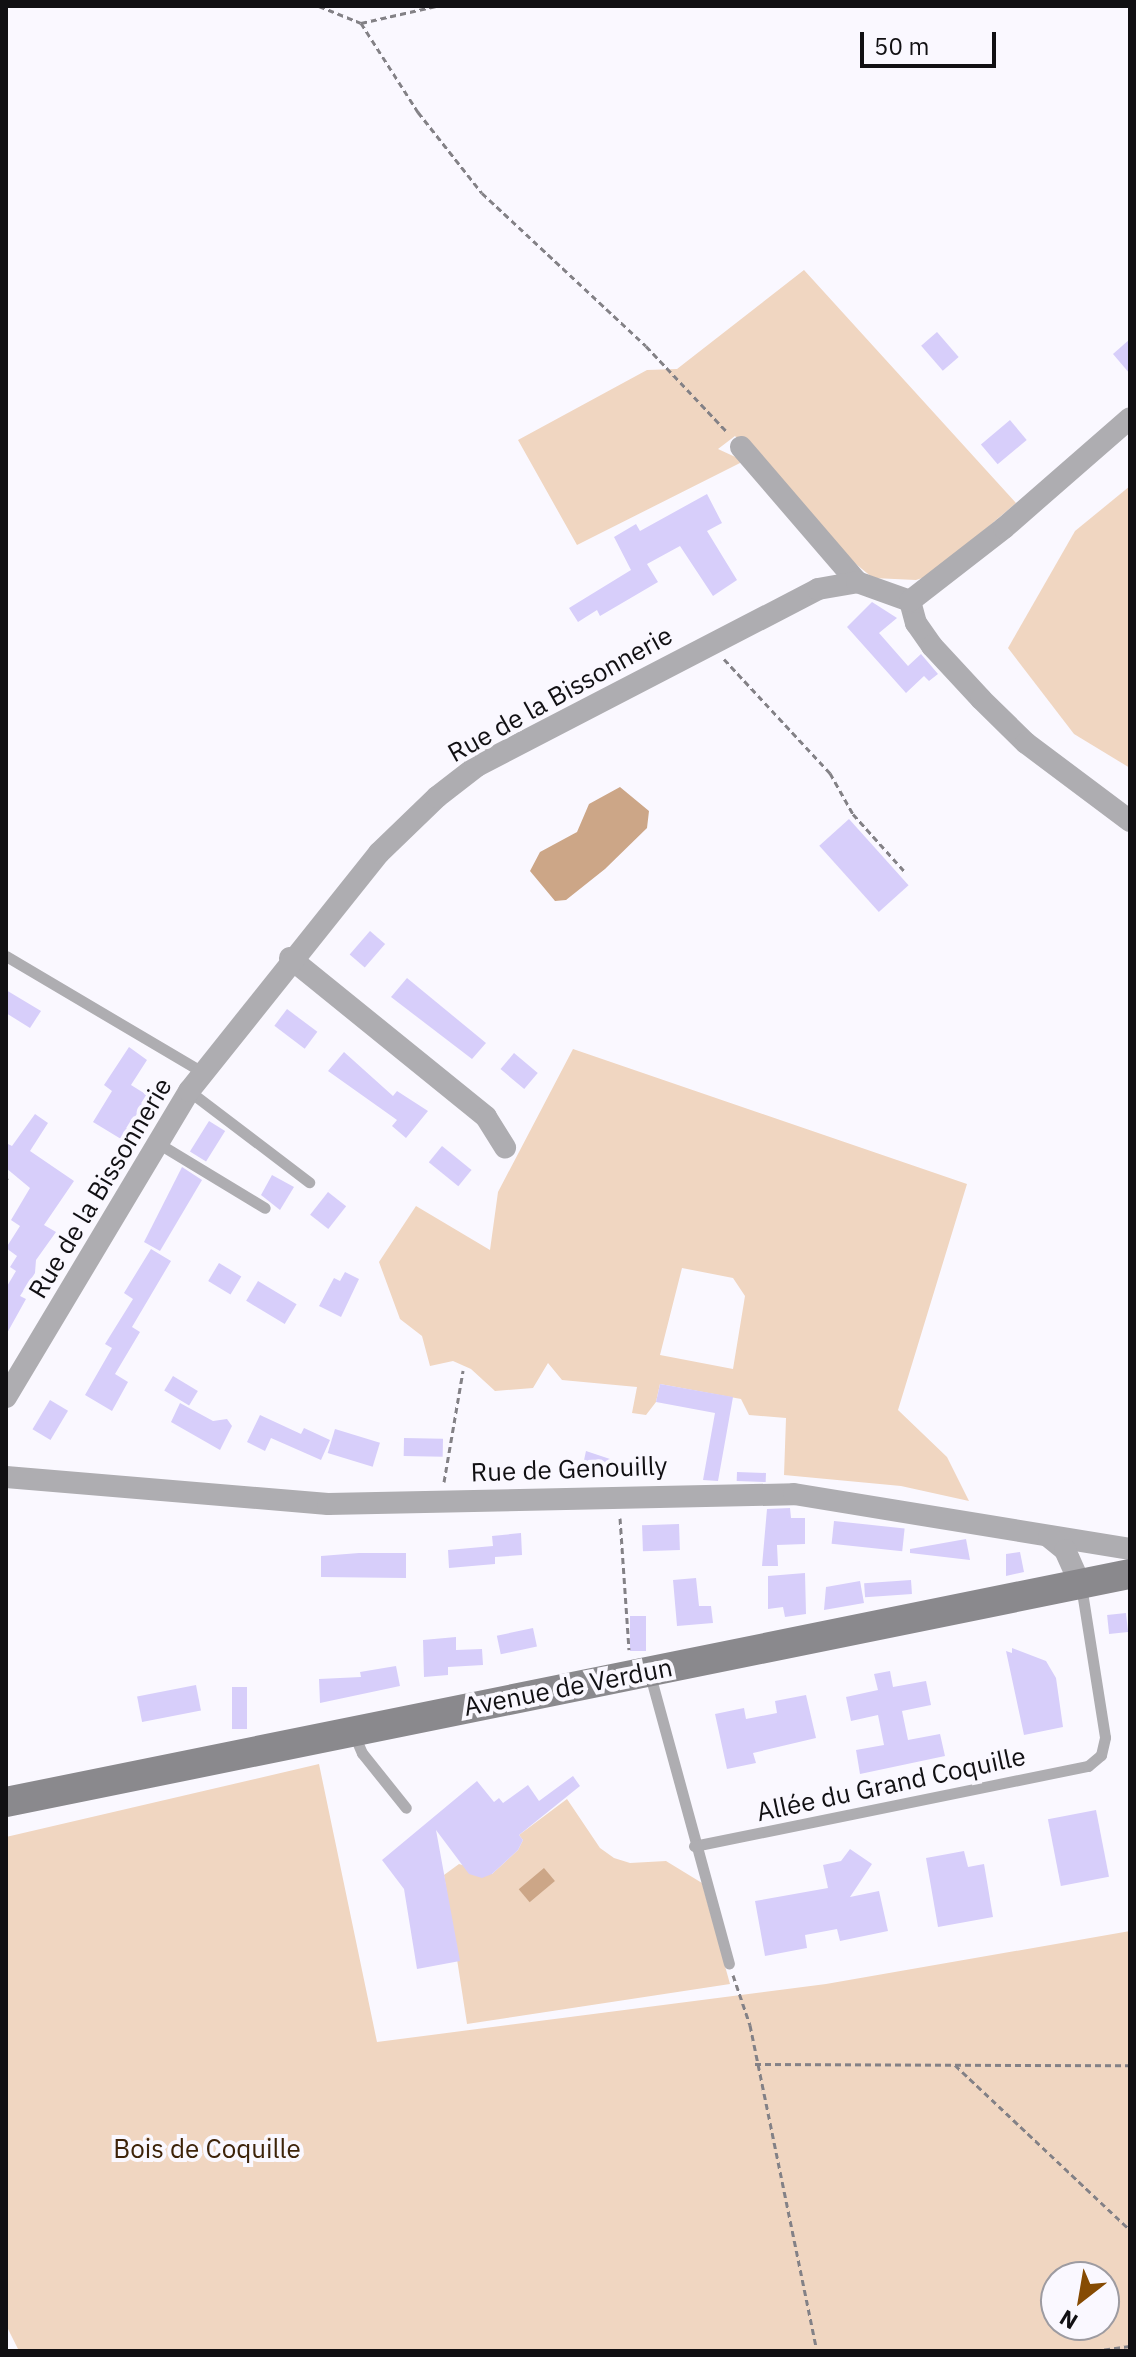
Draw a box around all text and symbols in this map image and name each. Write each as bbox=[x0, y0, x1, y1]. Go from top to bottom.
scale bar bbox=[864, 16, 1000, 66]
text: 50 m bbox=[874, 30, 929, 62]
street label: Rue de la Bissonnerie bbox=[442, 619, 678, 769]
street label: Rue de la Bissonnerie bbox=[22, 1072, 178, 1304]
street label: Rue de Genouilly bbox=[470, 1450, 668, 1488]
street label: Avenue de Verdun bbox=[461, 1651, 675, 1723]
street label: Allée du Grand Coquille bbox=[754, 1740, 1028, 1828]
park label: Bois de Coquille bbox=[113, 2133, 301, 2165]
north arrow bbox=[1040, 2261, 1120, 2341]
text: N bbox=[1054, 2304, 1083, 2337]

